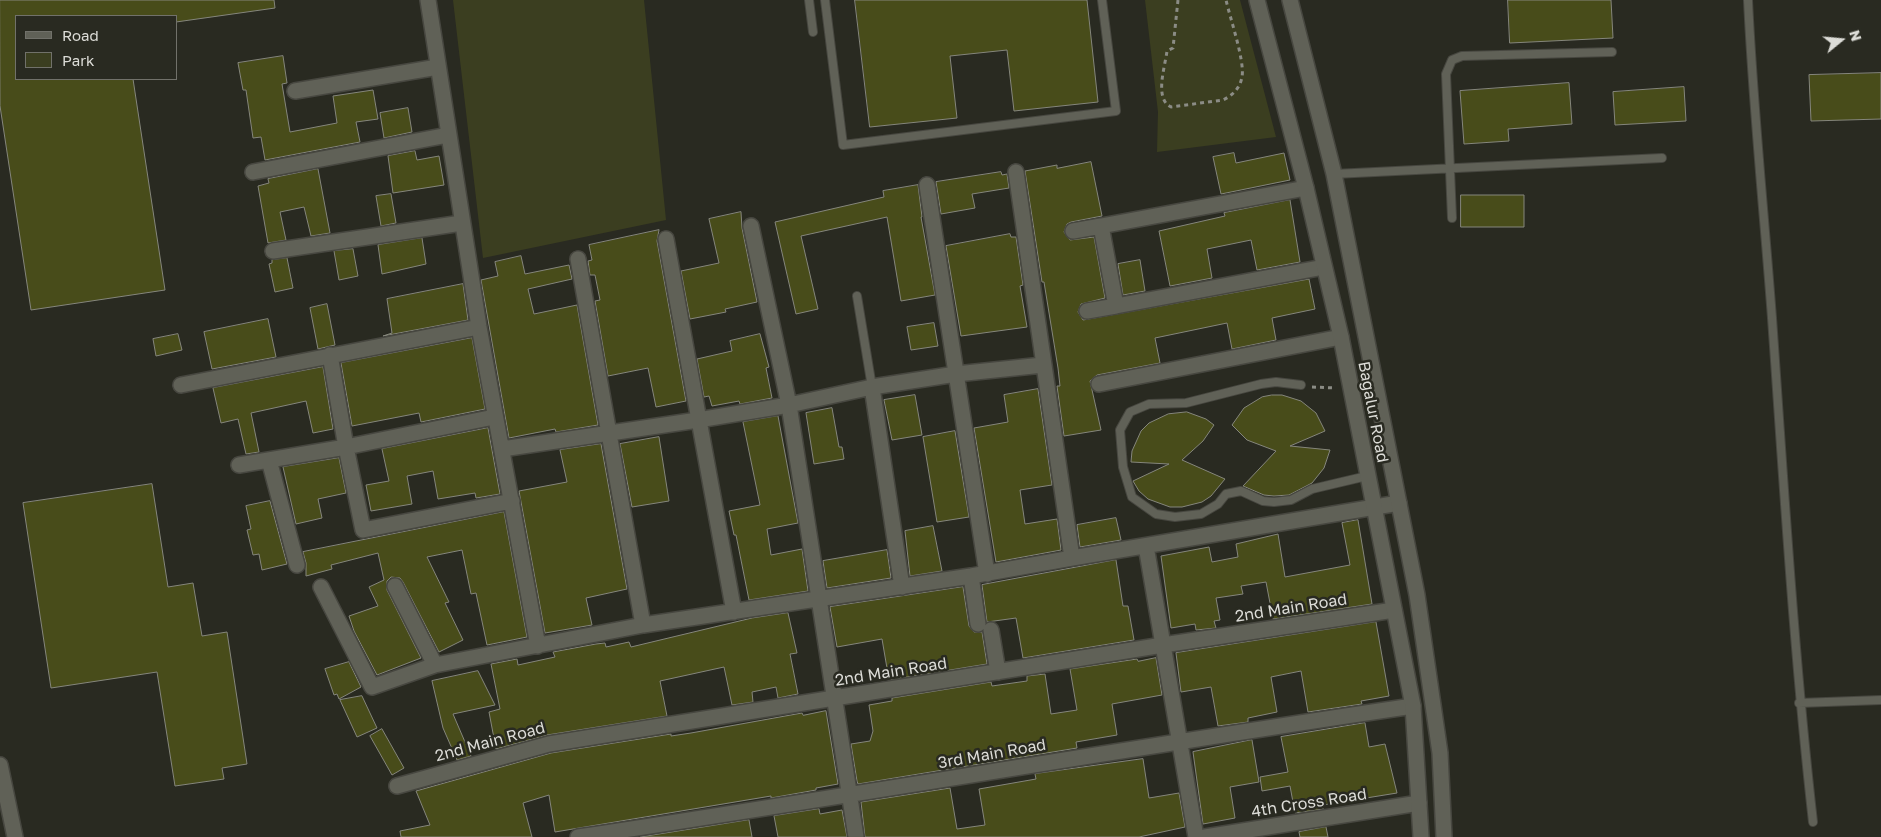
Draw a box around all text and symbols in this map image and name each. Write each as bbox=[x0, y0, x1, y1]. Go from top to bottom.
legend bbox=[15, 15, 178, 80]
north arrow bbox=[1816, 15, 1866, 65]
text: Road bbox=[62, 26, 99, 44]
text: N bbox=[1846, 28, 1866, 43]
text: Park bbox=[62, 51, 94, 69]
street label: Bagalur Road bbox=[1354, 360, 1392, 464]
street label: 2nd Main Road bbox=[1234, 590, 1348, 626]
street label: 2nd Main Road bbox=[834, 654, 948, 690]
street label: 2nd Main Road bbox=[433, 718, 547, 766]
street label: 3rd Main Road bbox=[936, 735, 1048, 773]
street label: 4th Cross Road bbox=[1250, 784, 1368, 822]

